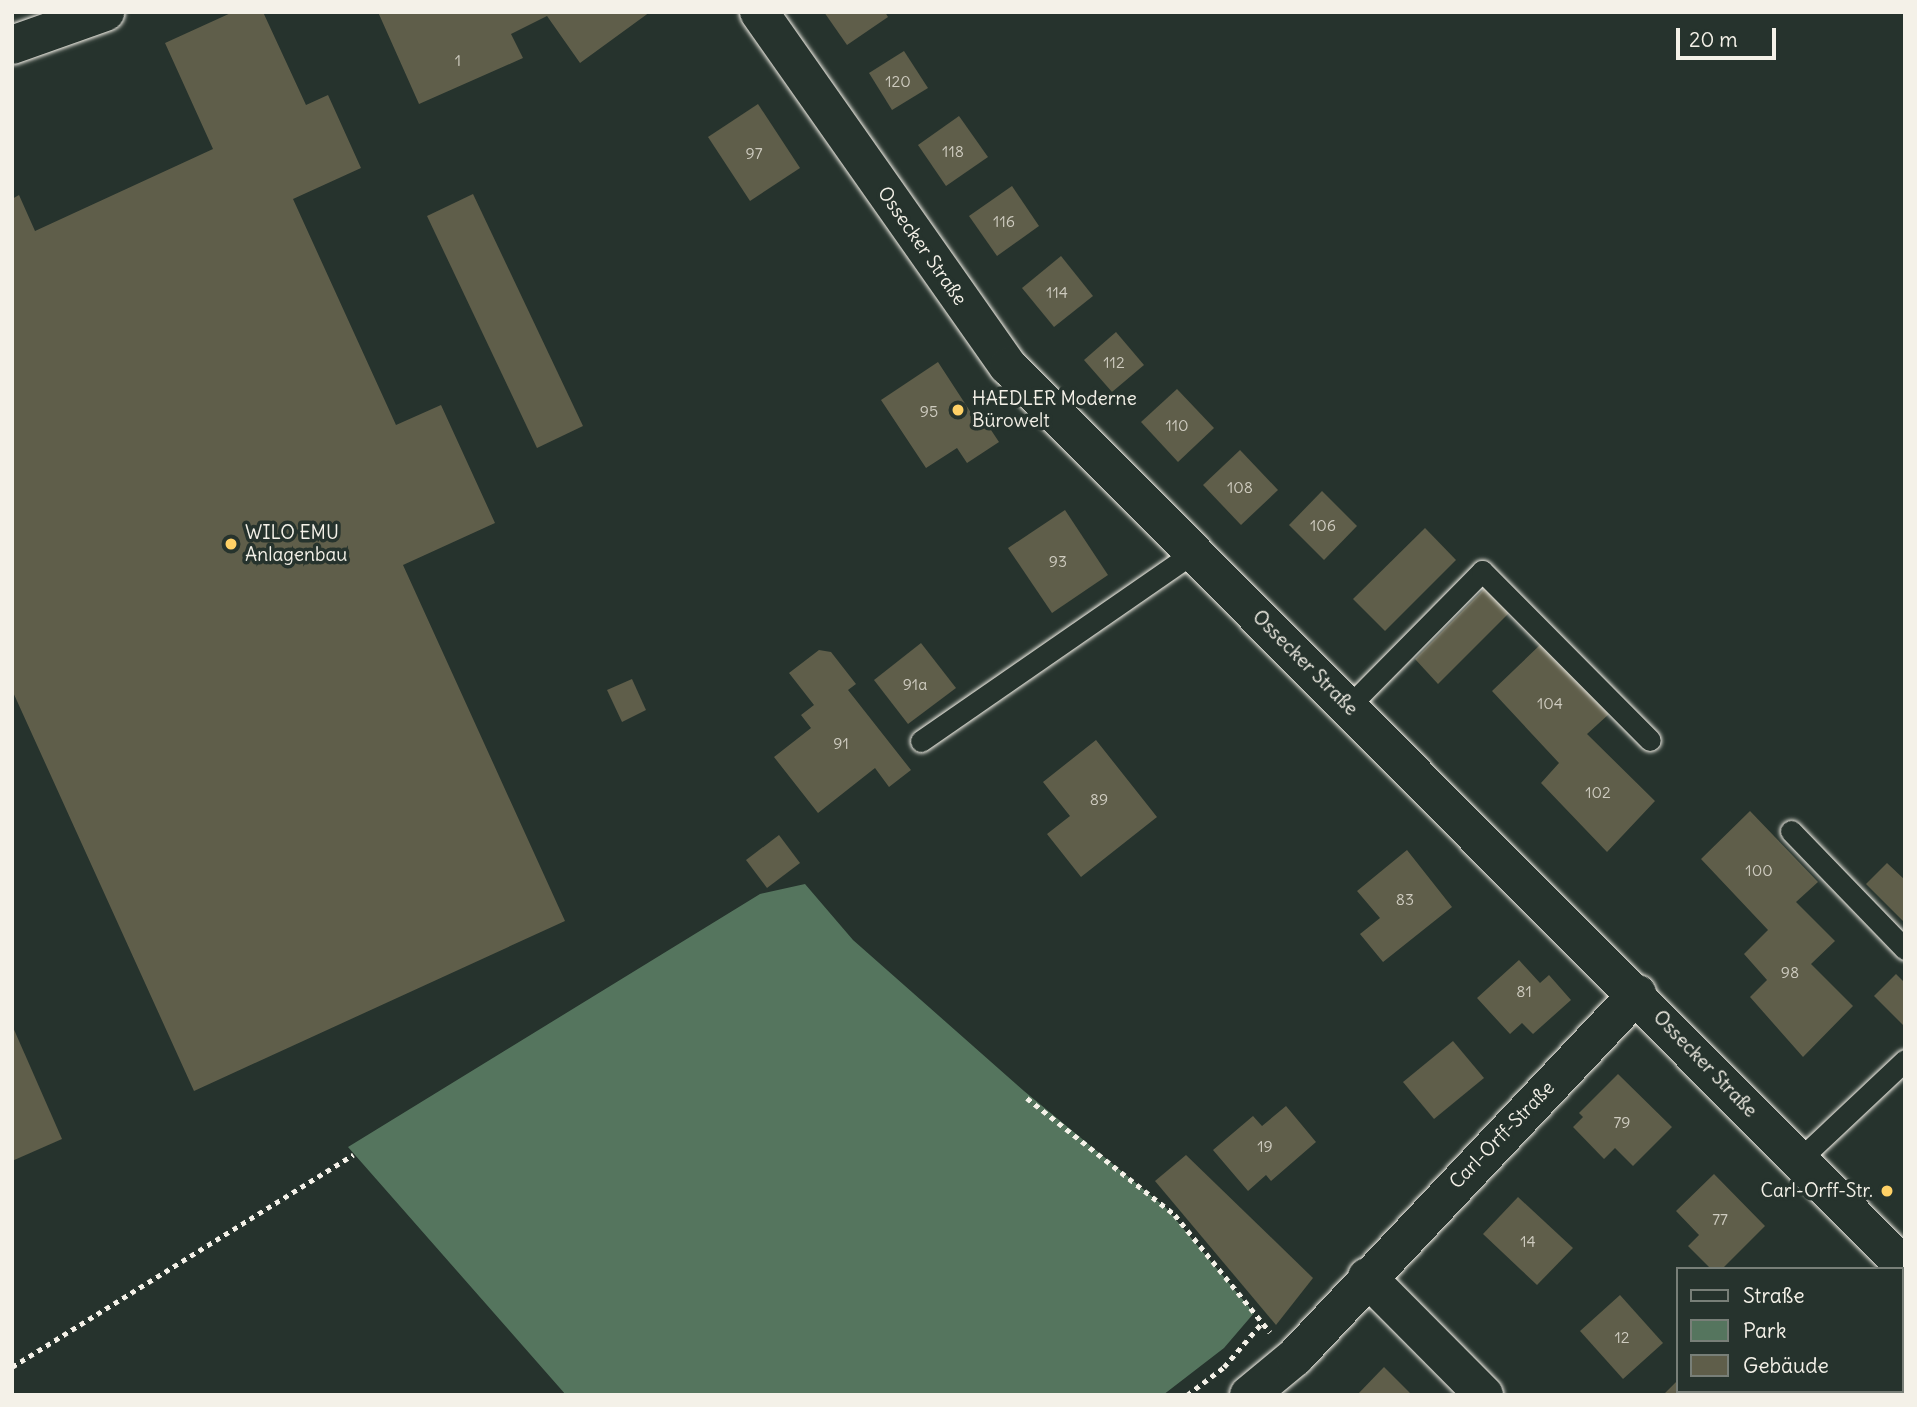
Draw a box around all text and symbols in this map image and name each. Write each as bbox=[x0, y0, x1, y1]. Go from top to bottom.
scale bar bbox=[1679, 14, 1779, 58]
text: 20 m bbox=[1689, 26, 1738, 53]
house number: 1 bbox=[455, 50, 461, 70]
house number: 120 bbox=[885, 71, 911, 91]
house number: 118 bbox=[942, 141, 964, 161]
house number: 97 bbox=[745, 143, 763, 163]
street label: Ossecker Straße bbox=[873, 182, 971, 310]
house number: 116 bbox=[993, 211, 1015, 231]
house number: 114 bbox=[1046, 282, 1068, 302]
house number: 112 bbox=[1103, 352, 1125, 372]
place label: HAEDLER Moderne Bürowelt bbox=[972, 388, 1137, 432]
house number: 95 bbox=[920, 401, 938, 421]
marker: HAEDLER Moderne Bürowelt bbox=[950, 402, 966, 418]
house number: 110 bbox=[1165, 415, 1189, 435]
house number: 108 bbox=[1227, 477, 1253, 497]
house number: 106 bbox=[1310, 515, 1336, 535]
place label: WILO EMU Anlagenbau bbox=[245, 522, 347, 566]
marker: WILO EMU Anlagenbau bbox=[223, 536, 239, 552]
house number: 93 bbox=[1049, 551, 1067, 571]
street label: Ossecker Straße bbox=[1248, 606, 1362, 720]
house number: 91a bbox=[903, 674, 927, 694]
house number: 104 bbox=[1537, 693, 1563, 713]
house number: 91 bbox=[833, 733, 849, 753]
house number: 102 bbox=[1585, 782, 1611, 802]
house number: 89 bbox=[1090, 789, 1108, 809]
house number: 100 bbox=[1745, 860, 1773, 880]
house number: 83 bbox=[1396, 889, 1414, 909]
house number: 98 bbox=[1781, 962, 1799, 982]
house number: 81 bbox=[1516, 981, 1532, 1001]
street label: Ossecker Straße bbox=[1648, 1006, 1762, 1122]
street label: Carl-Orff-Straße bbox=[1445, 1076, 1559, 1194]
house number: 79 bbox=[1613, 1112, 1631, 1132]
house number: 19 bbox=[1257, 1136, 1273, 1156]
place label: Carl-Orff-Str. bbox=[1761, 1180, 1873, 1202]
marker: Carl-Orff-Str. bbox=[1879, 1183, 1895, 1199]
house number: 77 bbox=[1712, 1209, 1728, 1229]
house number: 14 bbox=[1520, 1231, 1536, 1251]
legend bbox=[1675, 1267, 1903, 1393]
text: Straße bbox=[1743, 1282, 1804, 1309]
text: Park bbox=[1743, 1317, 1786, 1344]
house number: 12 bbox=[1614, 1327, 1630, 1347]
text: Gebäude bbox=[1743, 1352, 1829, 1379]

